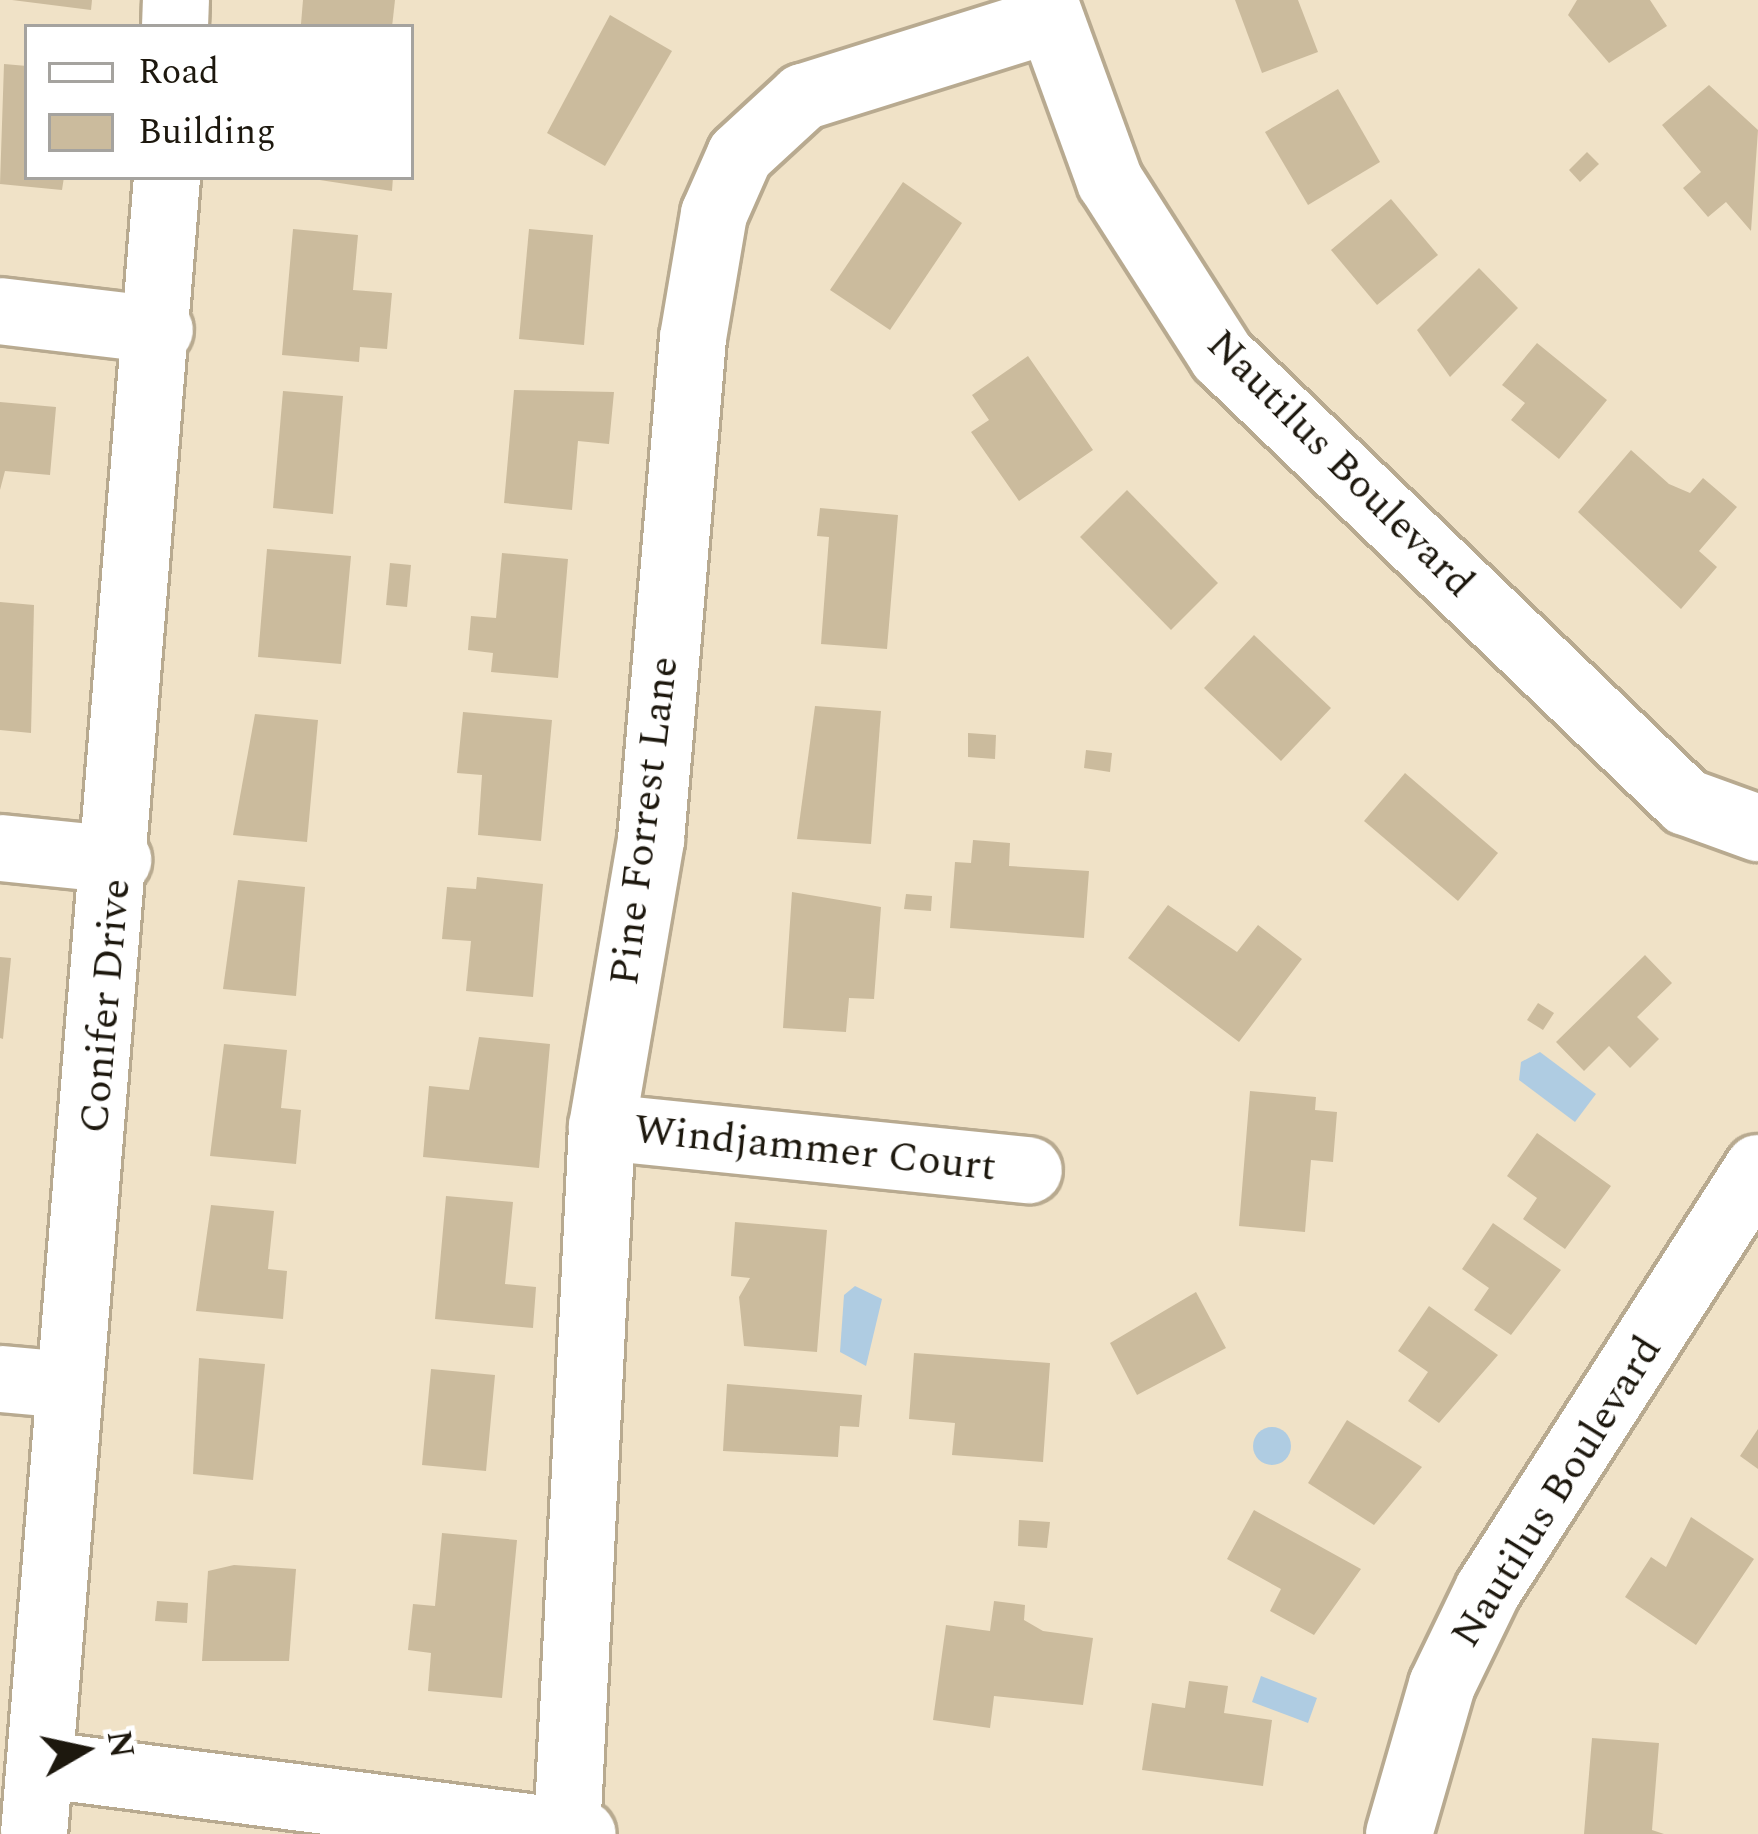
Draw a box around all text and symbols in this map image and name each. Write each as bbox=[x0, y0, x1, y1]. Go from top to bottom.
legend bbox=[24, 24, 414, 180]
text: Road bbox=[138, 45, 219, 100]
text: Building bbox=[138, 105, 276, 160]
street label: Nautilus Boulevard bbox=[1196, 320, 1484, 608]
street label: Pine Forrest Lane bbox=[600, 654, 690, 988]
street label: Conifer Drive bbox=[70, 877, 142, 1135]
street label: Windjammer Court bbox=[632, 1105, 998, 1193]
street label: Nautilus Boulevard bbox=[1441, 1327, 1673, 1657]
north arrow bbox=[24, 1690, 144, 1810]
text: N bbox=[93, 1727, 146, 1762]

